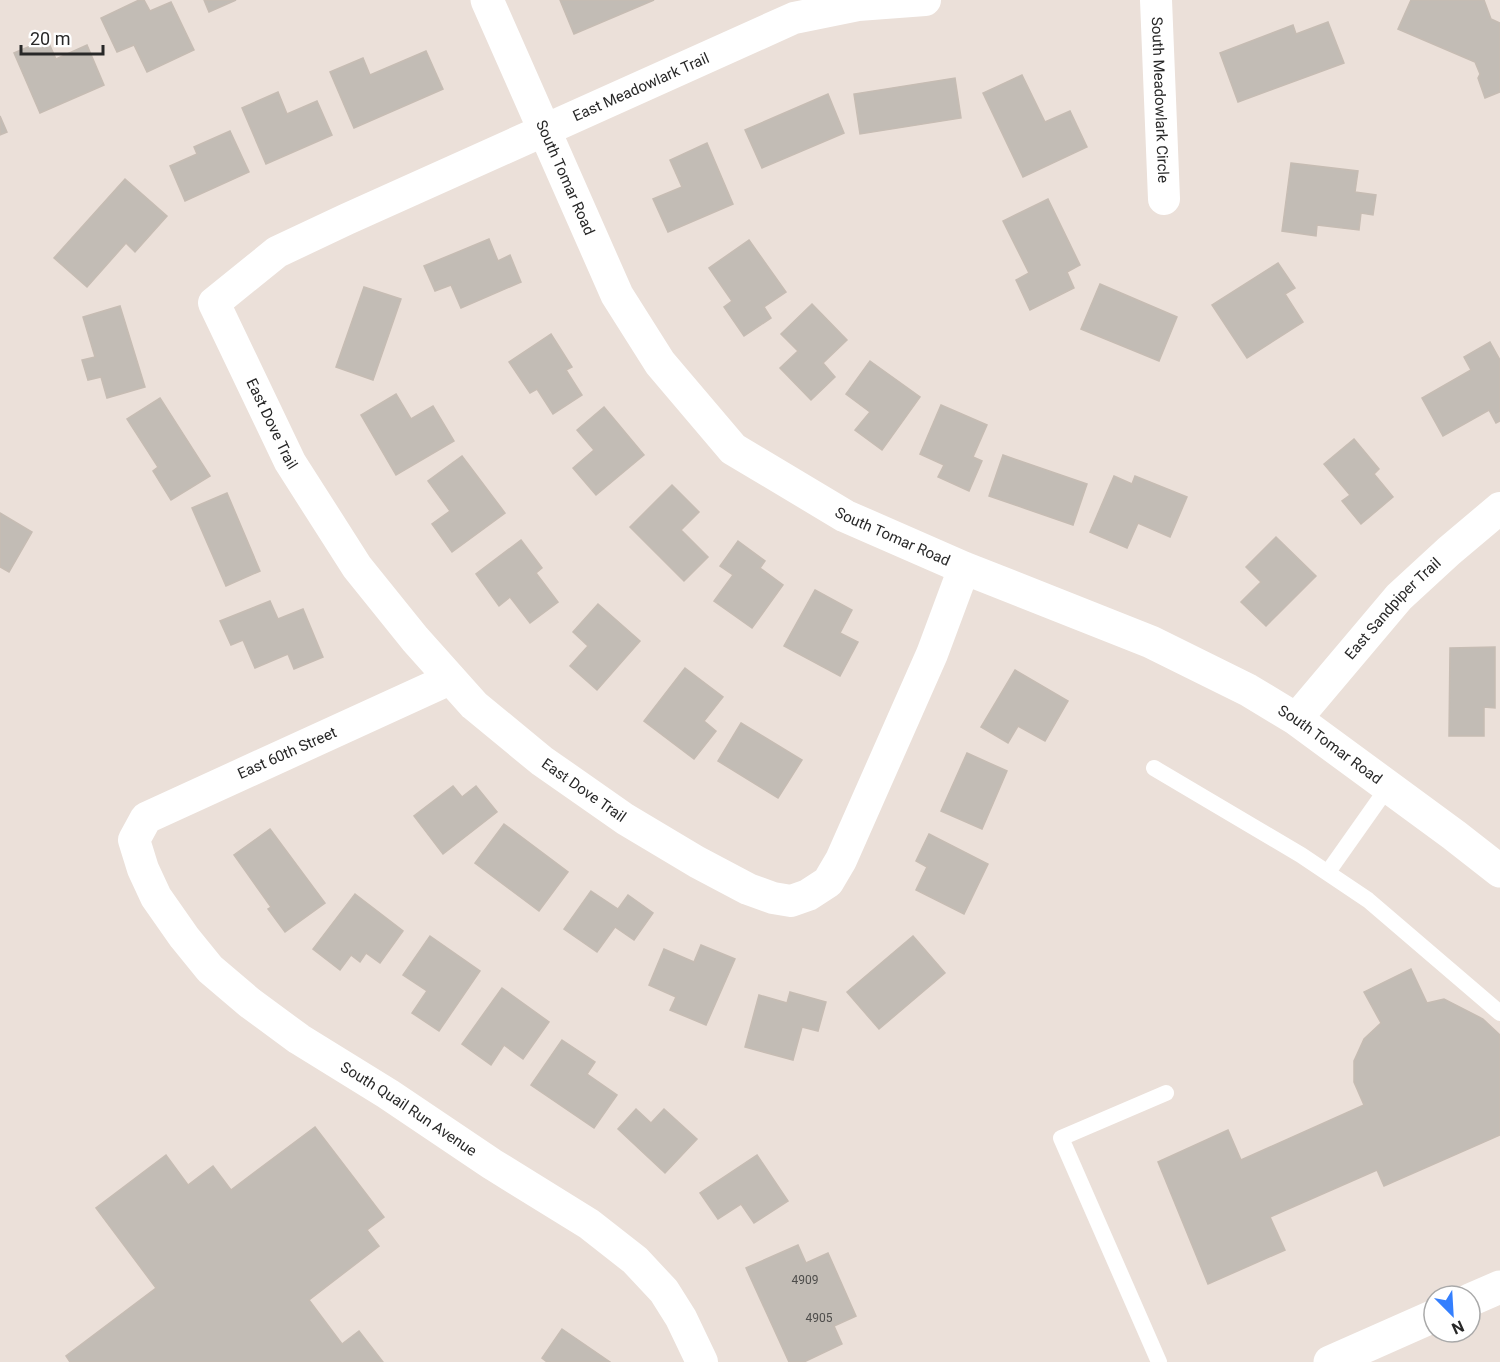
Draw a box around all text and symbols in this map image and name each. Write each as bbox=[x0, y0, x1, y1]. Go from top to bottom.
street label: South Meadowlark Circle bbox=[1148, 16, 1172, 183]
scale bar bbox=[21, 18, 104, 56]
text: 20 m bbox=[30, 28, 70, 49]
street label: East Meadowlark Trail bbox=[570, 49, 712, 125]
street label: South Tomar Road bbox=[532, 117, 598, 238]
street label: East Dove Trail bbox=[242, 375, 301, 473]
street label: South Tomar Road bbox=[832, 503, 953, 570]
street label: East Sandpiper Trail bbox=[1341, 554, 1445, 663]
street label: South Tomar Road bbox=[1275, 701, 1386, 788]
street label: East 60th Street bbox=[235, 723, 339, 783]
street label: East Dove Trail bbox=[538, 755, 629, 826]
street label: South Quail Run Avenue bbox=[337, 1058, 480, 1160]
house number: 4909 bbox=[792, 1273, 818, 1287]
north arrow bbox=[1422, 1284, 1482, 1344]
house number: 4905 bbox=[806, 1311, 833, 1325]
text: N bbox=[1449, 1316, 1467, 1338]

